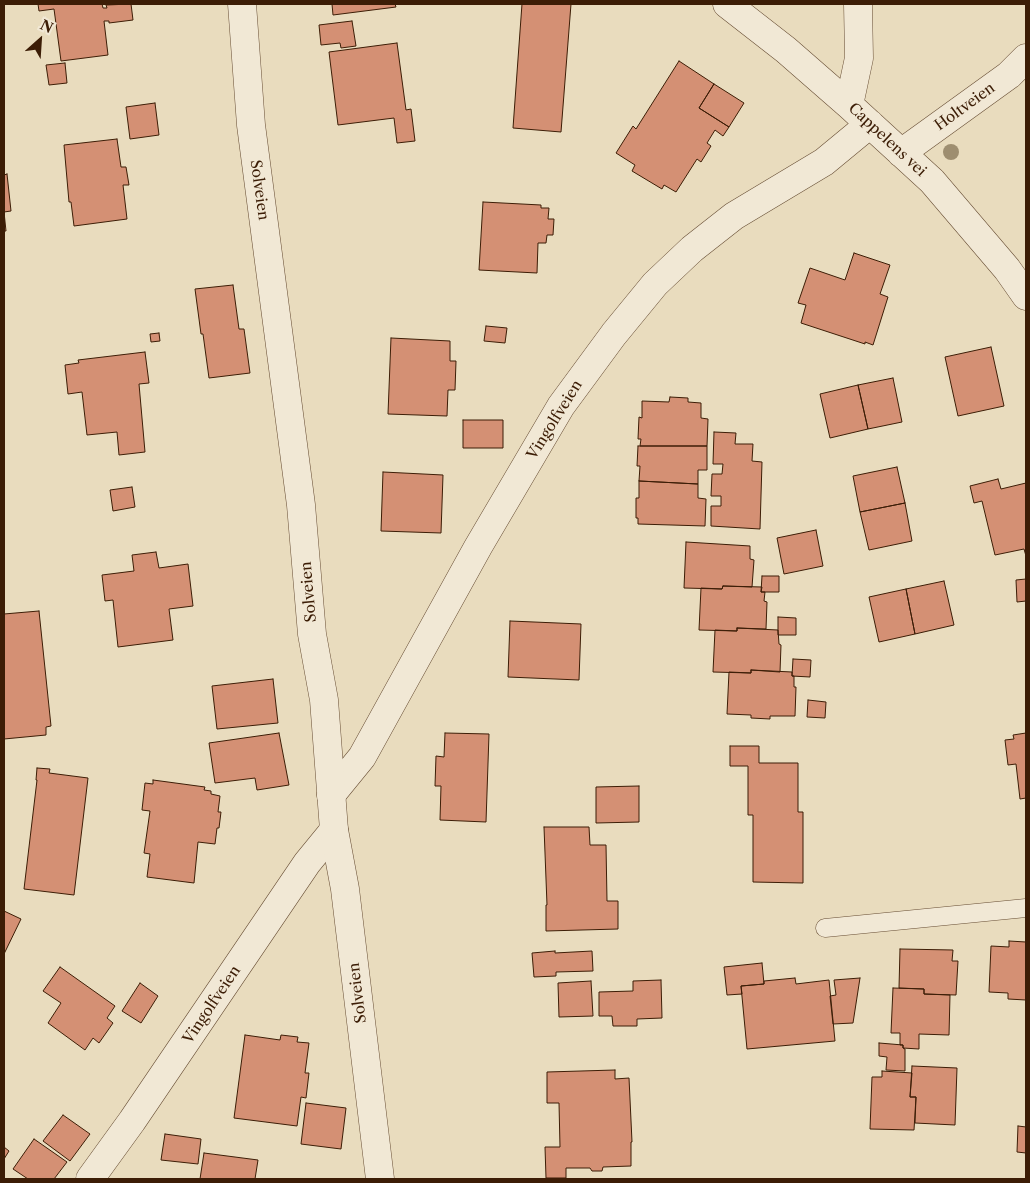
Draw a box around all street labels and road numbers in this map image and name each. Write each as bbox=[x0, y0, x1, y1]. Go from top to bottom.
street label: Holtveien bbox=[931, 79, 999, 135]
street label: Cappelens vei bbox=[844, 99, 930, 181]
street label: Solveien bbox=[246, 159, 272, 221]
street label: Vingolfveien bbox=[523, 377, 587, 463]
street label: Solveien bbox=[297, 561, 321, 623]
street label: Solveien bbox=[345, 962, 371, 1024]
street label: Vingolfveien bbox=[179, 963, 245, 1047]

